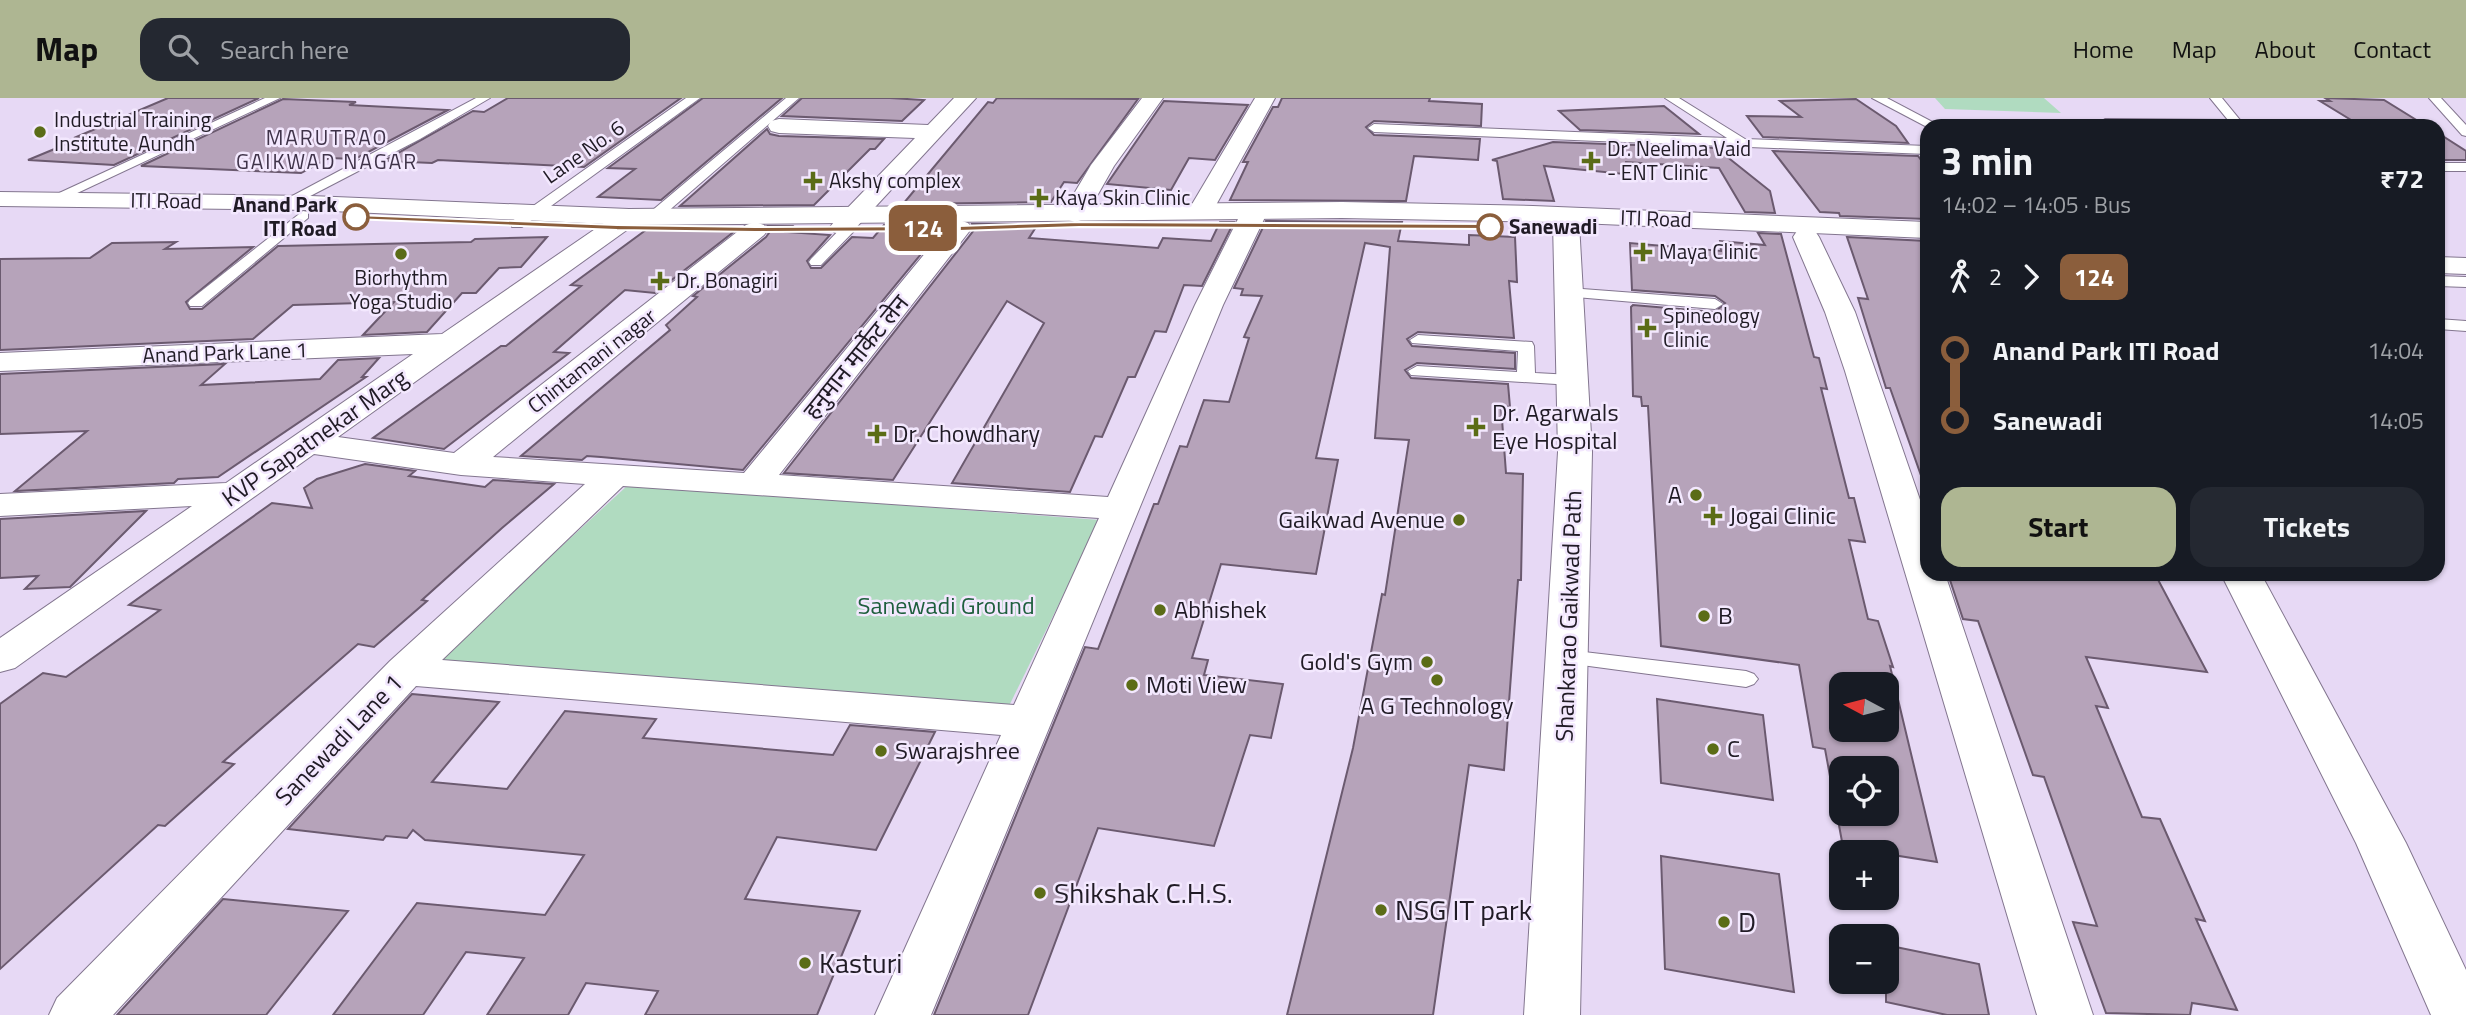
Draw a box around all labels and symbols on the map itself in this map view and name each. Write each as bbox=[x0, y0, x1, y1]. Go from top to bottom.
place label: Industrial Training Institute, Aundh bbox=[54, 103, 211, 159]
street label: Lane No. 6 bbox=[536, 111, 631, 191]
district label: MARUTRAO GAIKWAD NAGAR bbox=[236, 121, 418, 177]
marker: Industrial Training Institute, Aundh bbox=[32, 124, 48, 140]
place label: Dr. Neelima Vaid - ENT Clinic bbox=[1607, 132, 1751, 188]
marker: Dr. Neelima Vaid - ENT Clinic bbox=[1581, 151, 1601, 171]
place label: Akshy complex bbox=[829, 164, 961, 196]
marker: Akshy complex bbox=[803, 171, 823, 191]
place label: Kaya Skin Clinic bbox=[1055, 181, 1190, 213]
street label: ITI Road bbox=[130, 183, 202, 217]
place label: Anand Park ITI Road bbox=[233, 188, 337, 244]
marker: Kaya Skin Clinic bbox=[1029, 188, 1049, 208]
street label: ITI Road bbox=[1620, 201, 1692, 235]
marker: Anand Park ITI Road bbox=[343, 204, 369, 230]
line badge: 124 bbox=[883, 205, 963, 251]
place label: Sanewadi bbox=[1509, 210, 1597, 242]
marker: Sanewadi bbox=[1477, 214, 1503, 240]
place label: Maya Clinic bbox=[1659, 235, 1758, 267]
marker: Maya Clinic bbox=[1633, 242, 1653, 262]
marker: Biorhythm Yoga Studio bbox=[393, 246, 409, 262]
place label: Biorhythm Yoga Studio bbox=[349, 261, 453, 317]
place label: Dr. Bonagiri bbox=[676, 264, 778, 296]
marker: Dr. Bonagiri bbox=[650, 271, 670, 291]
street label: हनुमान मार्केट लेन bbox=[794, 286, 917, 426]
place label: Spineology Clinic bbox=[1663, 299, 1760, 355]
street label: Chintamani nagar bbox=[520, 300, 662, 421]
marker: Spineology Clinic bbox=[1637, 318, 1657, 338]
street label: Anand Park Lane 1 bbox=[142, 333, 308, 371]
street label: KVP Sapatnekar Marg bbox=[214, 359, 415, 515]
place label: Dr. Agarwals Eye Hospital bbox=[1492, 394, 1619, 458]
place label: Dr. Chowdhary bbox=[893, 415, 1041, 451]
marker: Dr. Agarwals Eye Hospital bbox=[1466, 417, 1486, 437]
marker: Dr. Chowdhary bbox=[867, 424, 887, 444]
place label: A bbox=[1668, 476, 1682, 512]
marker: A bbox=[1688, 487, 1704, 503]
street label: Shankarao Gaikwad Path bbox=[1546, 490, 1590, 742]
place label: Jogai Clinic bbox=[1729, 497, 1836, 533]
place label: Gaikwad Avenue bbox=[1278, 501, 1445, 537]
marker: Jogai Clinic bbox=[1703, 506, 1723, 526]
marker: Gaikwad Avenue bbox=[1451, 512, 1467, 528]
park label: Sanewadi Ground bbox=[857, 587, 1035, 623]
place label: Abhishek bbox=[1174, 591, 1267, 627]
place label: B bbox=[1718, 597, 1733, 633]
marker: Abhishek bbox=[1152, 602, 1168, 618]
marker: B bbox=[1696, 608, 1712, 624]
place label: Gold's Gym bbox=[1300, 643, 1413, 679]
marker: Gold's Gym bbox=[1419, 654, 1435, 670]
street label: Sanewadi Lane 1 bbox=[266, 665, 410, 813]
place label: Moti View bbox=[1146, 666, 1247, 702]
marker: A G Technology bbox=[1429, 672, 1445, 688]
north arrow bbox=[1829, 672, 1899, 742]
marker: Moti View bbox=[1124, 677, 1140, 693]
place label: A G Technology bbox=[1360, 687, 1514, 723]
place label: C bbox=[1727, 730, 1740, 766]
place label: Swarajshree bbox=[895, 732, 1020, 768]
marker: C bbox=[1705, 741, 1721, 757]
marker: Swarajshree bbox=[873, 743, 889, 759]
place label: Shikshak C.H.S. bbox=[1054, 871, 1233, 914]
marker: Shikshak C.H.S. bbox=[1032, 885, 1048, 901]
place label: NSG IT park bbox=[1395, 888, 1532, 931]
place label: D bbox=[1738, 900, 1756, 943]
marker: NSG IT park bbox=[1373, 902, 1389, 918]
marker: D bbox=[1716, 914, 1732, 930]
place label: Kasturi bbox=[819, 941, 903, 984]
marker: Kasturi bbox=[797, 955, 813, 971]

